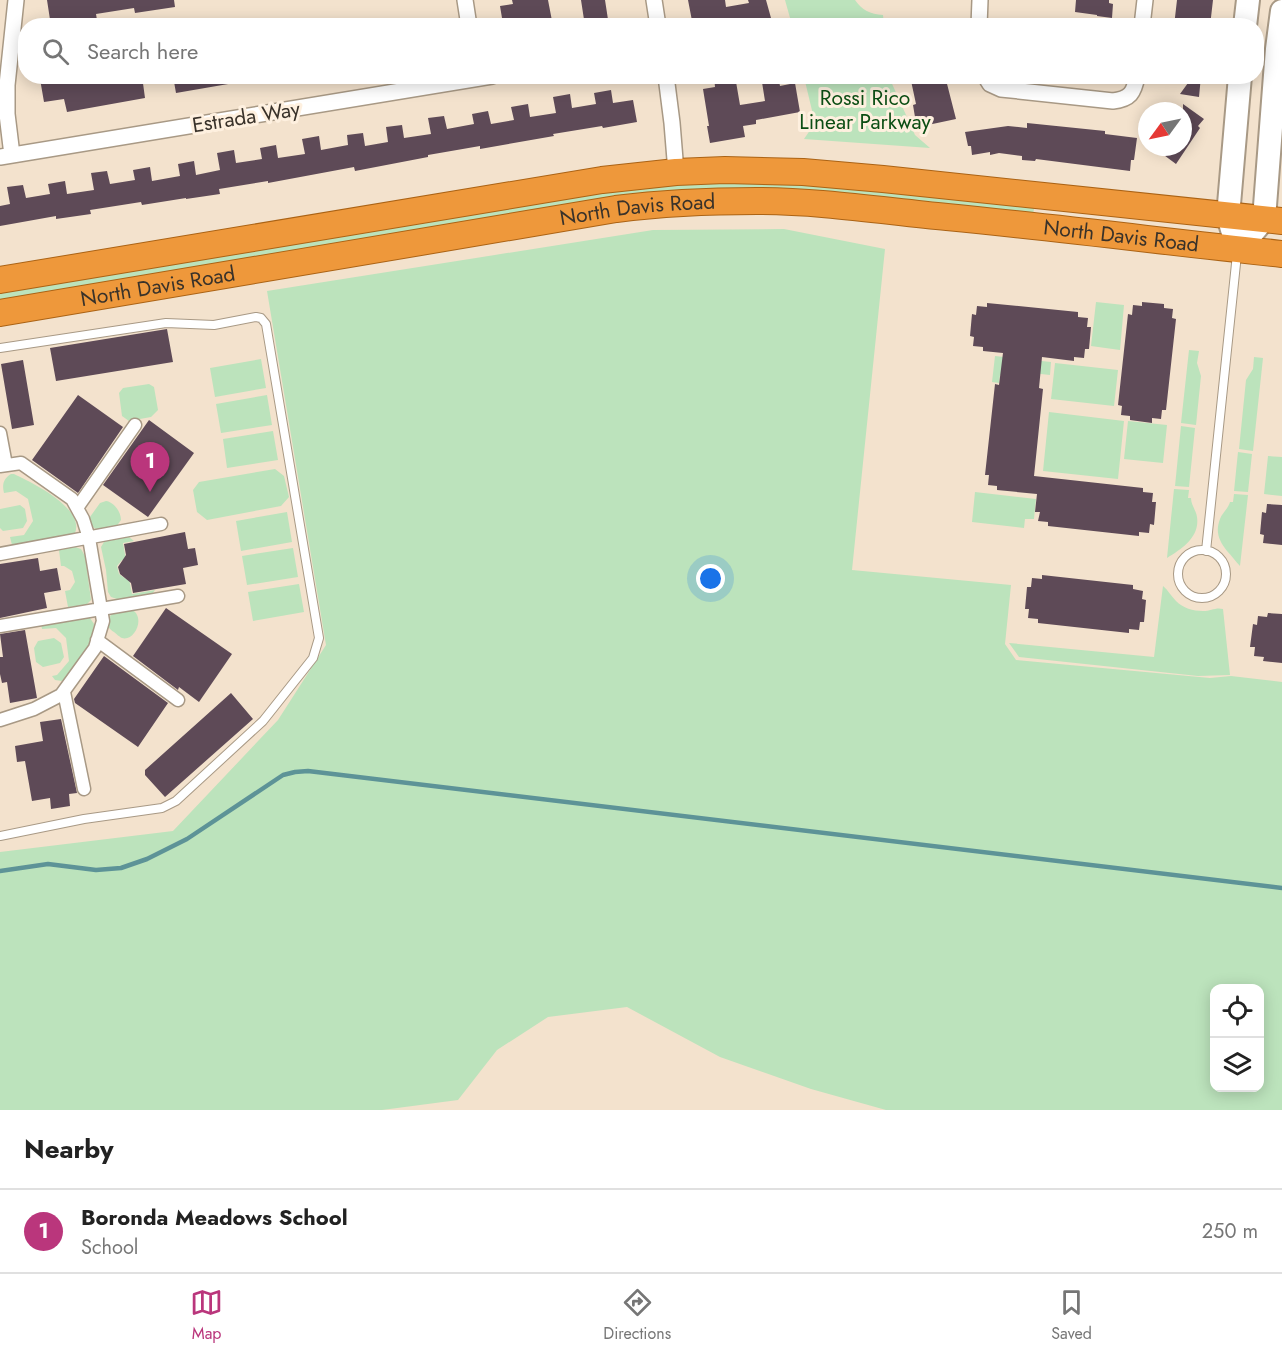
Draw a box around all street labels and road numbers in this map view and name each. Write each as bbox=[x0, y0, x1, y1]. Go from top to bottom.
street label: Estrada Way bbox=[190, 94, 303, 140]
street label: North Davis Road bbox=[557, 187, 716, 233]
street label: North Davis Road bbox=[1042, 212, 1201, 260]
street label: North Davis Road bbox=[78, 259, 237, 314]

